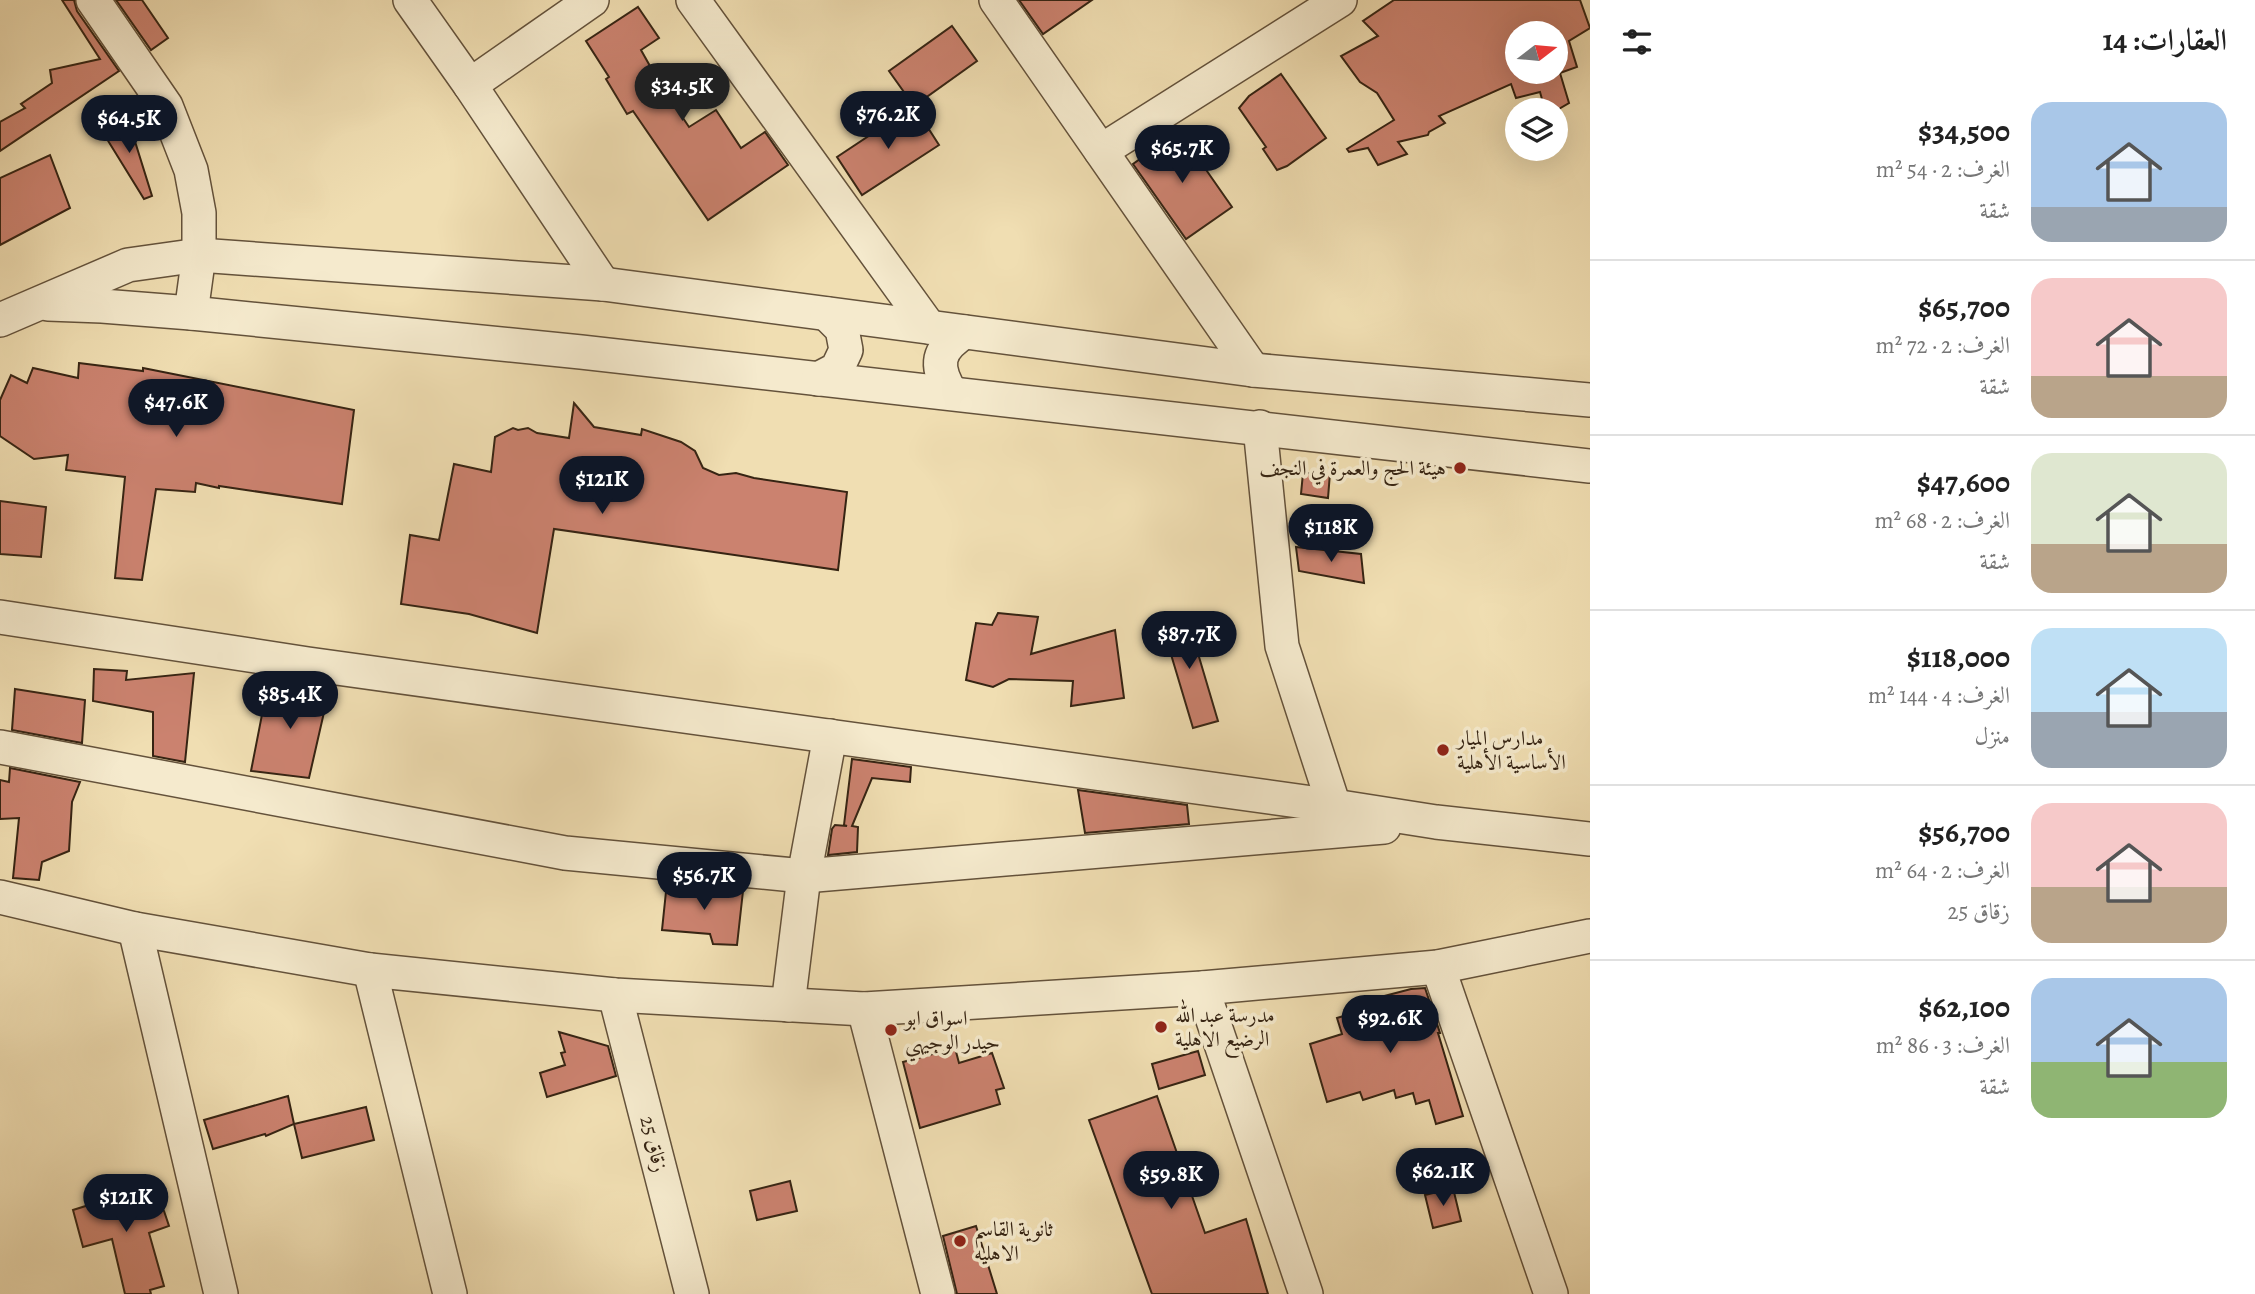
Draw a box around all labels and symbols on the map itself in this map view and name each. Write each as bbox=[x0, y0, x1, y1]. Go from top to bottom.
north arrow bbox=[1505, 21, 1568, 84]
pin: $34.5K bbox=[625, 64, 739, 123]
pin: $76.2K bbox=[831, 92, 945, 151]
pin: $64.5K bbox=[72, 96, 186, 155]
pin: $65.7K bbox=[1125, 125, 1239, 185]
pin: $47.6K bbox=[119, 380, 233, 439]
place label: هيئة الحج والعمرة في النجف bbox=[1259, 454, 1446, 487]
pin: $121K bbox=[553, 456, 651, 516]
marker: هيئة الحج والعمرة في النجف bbox=[1452, 460, 1468, 476]
pin: $118K bbox=[1282, 504, 1380, 564]
pin: $87.7K bbox=[1132, 612, 1246, 671]
pin: $85.4K bbox=[233, 672, 347, 731]
place label: مدارس الميار الأساسية الأهلية bbox=[1455, 724, 1566, 776]
marker: مدارس الميار الأساسية الأهلية bbox=[1435, 742, 1451, 758]
pin: $56.7K bbox=[647, 852, 761, 912]
pin: $92.6K bbox=[1333, 996, 1447, 1055]
place label: مدرسة عبد الله الرضيع الاهلية bbox=[1175, 998, 1275, 1058]
place label: اسواق ابو حيدر الوجيهي bbox=[903, 1004, 1000, 1062]
marker: مدرسة عبد الله الرضيع الاهلية bbox=[1153, 1019, 1169, 1035]
marker: اسواق ابو حيدر الوجيهي bbox=[883, 1022, 899, 1038]
street label: زقاق 25 bbox=[634, 1113, 674, 1175]
pin: $62.1K bbox=[1386, 1148, 1500, 1208]
pin: $59.8K bbox=[1114, 1152, 1228, 1211]
pin: $121K bbox=[77, 1174, 175, 1234]
place label: ثانوية القاسم الاهليه bbox=[974, 1215, 1054, 1267]
marker: ثانوية القاسم الاهليه bbox=[952, 1233, 968, 1249]

